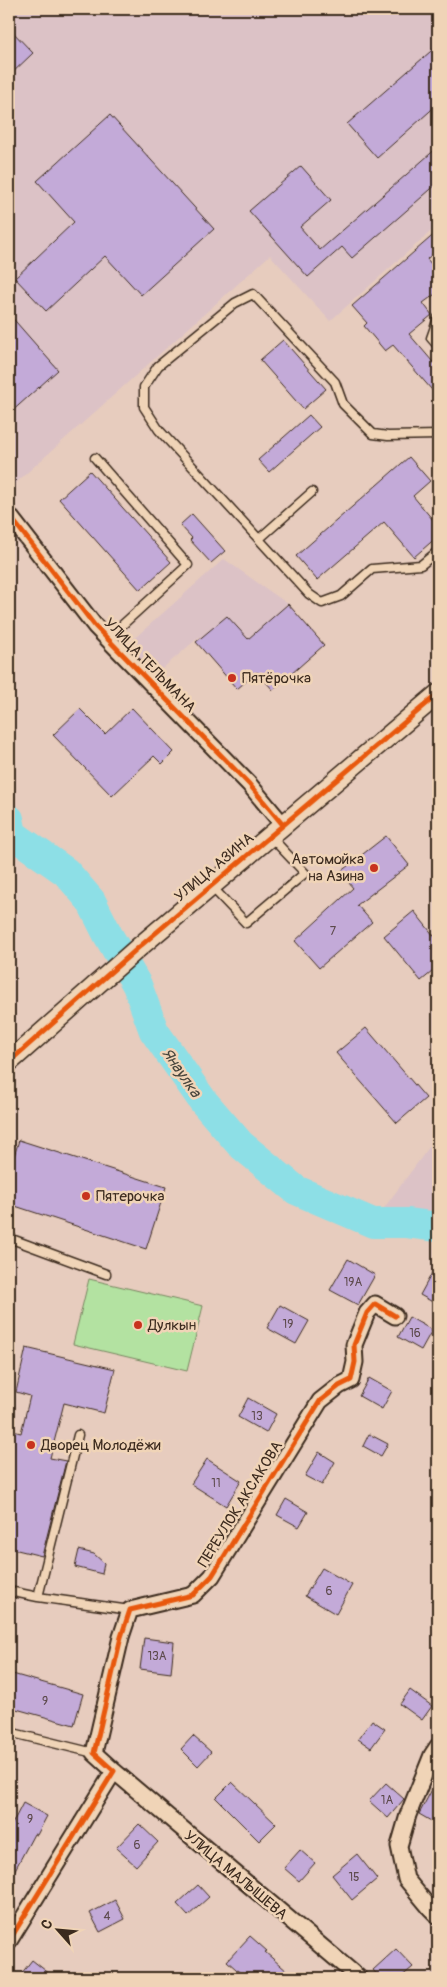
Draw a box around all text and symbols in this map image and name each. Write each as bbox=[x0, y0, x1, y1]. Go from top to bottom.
street label: УЛИЦА ТЕЛЬМАНА bbox=[100, 614, 200, 717]
place label: Пятёрочка bbox=[242, 669, 311, 688]
marker: Пятёрочка bbox=[226, 672, 238, 684]
street label: УЛИЦА АЗИНА bbox=[171, 829, 258, 906]
place label: Автомойка на Азина bbox=[291, 850, 364, 886]
marker: Автомойка на Азина bbox=[368, 862, 380, 874]
house number: 7 bbox=[330, 924, 337, 939]
water label: Янаулка bbox=[157, 1044, 206, 1102]
place label: Пятерочка bbox=[96, 1187, 164, 1206]
marker: Пятерочка bbox=[80, 1190, 92, 1202]
house number: 19А bbox=[344, 1275, 363, 1290]
place label: Дулкын bbox=[147, 1316, 196, 1335]
house number: 19 bbox=[283, 1317, 293, 1332]
marker: Дулкын bbox=[132, 1319, 144, 1331]
house number: 16 bbox=[409, 1326, 421, 1341]
house number: 13 bbox=[251, 1409, 263, 1424]
place label: Дворец Молодёжи bbox=[40, 1436, 161, 1455]
street label: ПЕРЕУЛОК АКСАКОВА bbox=[194, 1437, 287, 1571]
marker: Дворец Молодёжи bbox=[25, 1439, 37, 1451]
house number: 11 bbox=[211, 1476, 221, 1491]
house number: 6 bbox=[326, 1584, 333, 1599]
house number: 13А bbox=[147, 1649, 167, 1664]
house number: 9 bbox=[42, 1694, 48, 1709]
house number: 1А bbox=[381, 1793, 393, 1808]
house number: 9 bbox=[27, 1812, 33, 1827]
street label: УЛИЦА МАЛЫШЕВА bbox=[180, 1827, 291, 1924]
house number: 6 bbox=[134, 1838, 141, 1853]
house number: 15 bbox=[348, 1870, 360, 1885]
north arrow bbox=[32, 1904, 82, 1954]
house number: 4 bbox=[104, 1909, 111, 1924]
text: С bbox=[37, 1916, 57, 1932]

